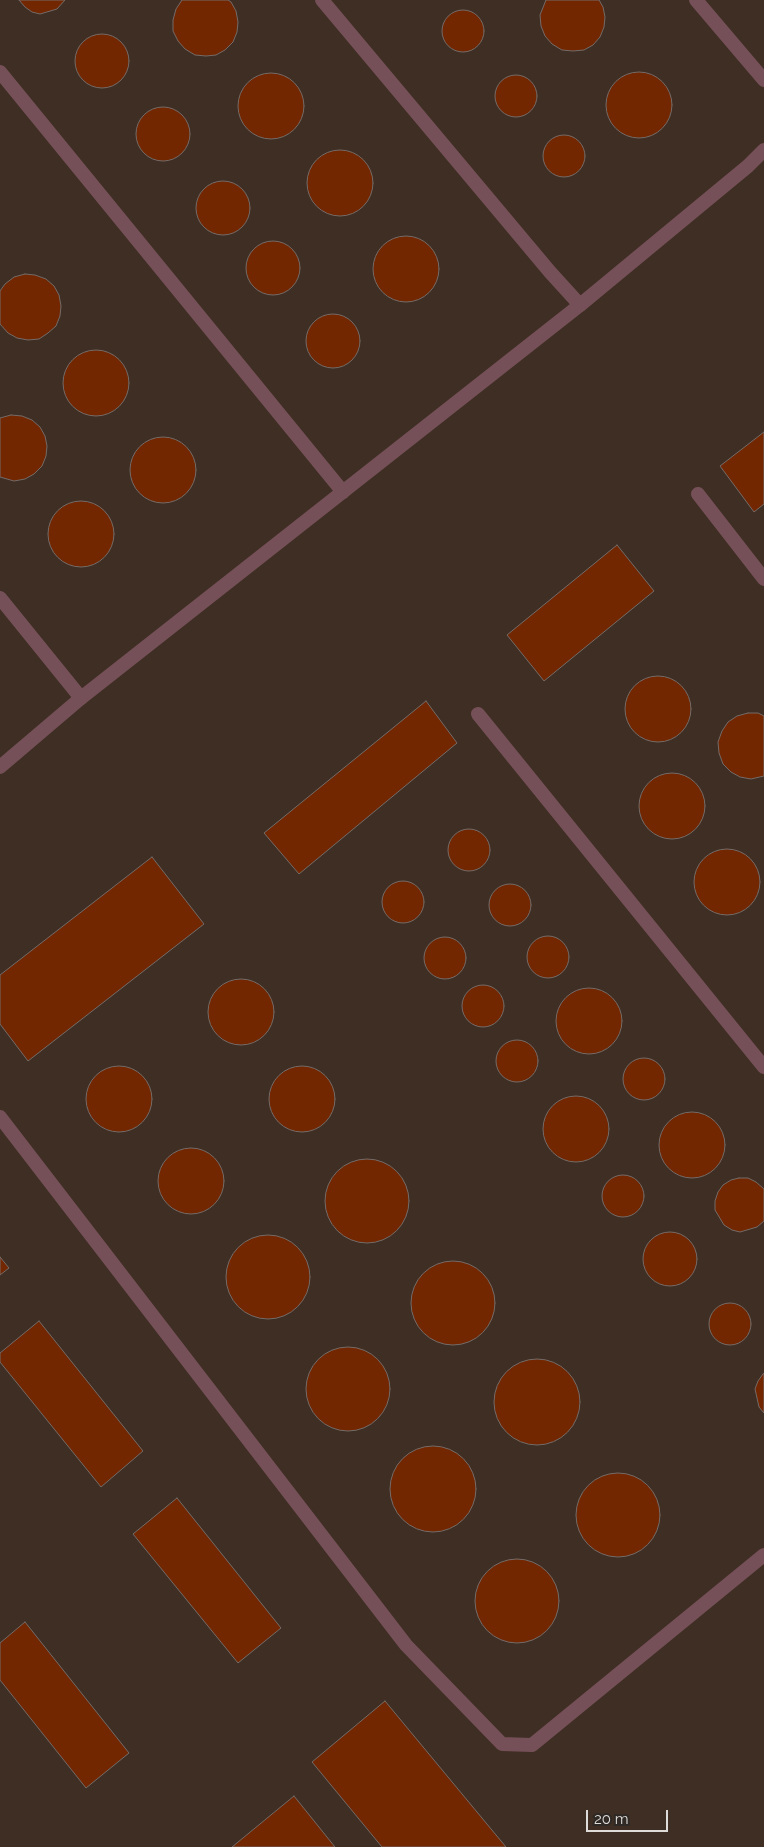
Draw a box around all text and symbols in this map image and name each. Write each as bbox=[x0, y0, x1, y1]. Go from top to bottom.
scale bar bbox=[589, 1800, 672, 1832]
text: 20 m bbox=[594, 1810, 629, 1828]

